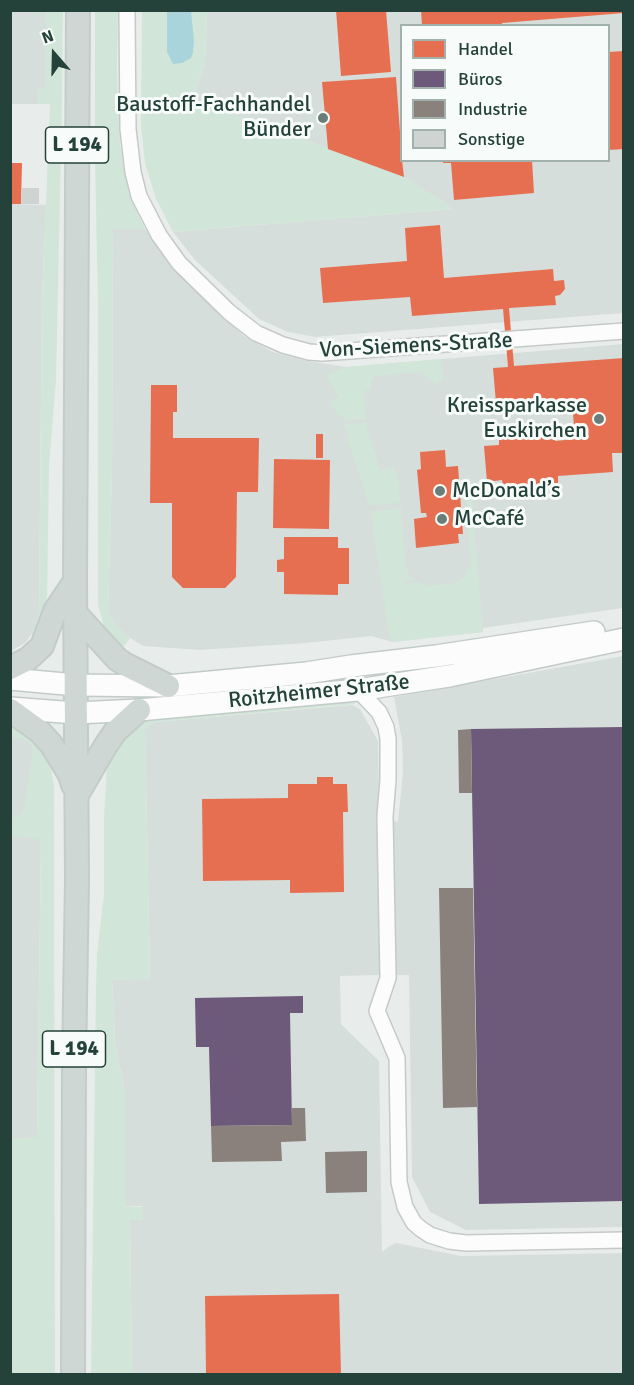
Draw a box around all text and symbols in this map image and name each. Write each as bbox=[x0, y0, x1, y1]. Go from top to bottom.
north arrow bbox=[24, 24, 84, 84]
legend bbox=[400, 24, 610, 162]
text: N bbox=[39, 26, 56, 48]
text: Handel bbox=[458, 38, 513, 60]
text: Büros bbox=[458, 68, 502, 90]
place label: Baustoff-Fachhandel Bünder bbox=[116, 92, 311, 144]
text: Industrie bbox=[458, 98, 528, 120]
marker: Baustoff-Fachhandel Bünder bbox=[316, 111, 330, 125]
road number: L 194 bbox=[46, 127, 109, 163]
text: Sonstige bbox=[458, 128, 525, 150]
street label: Von-Siemens-Straße bbox=[319, 328, 513, 364]
place label: Kreissparkasse Euskirchen bbox=[447, 393, 587, 445]
marker: Kreissparkasse Euskirchen bbox=[592, 412, 606, 426]
place label: McDonald’s bbox=[452, 478, 561, 504]
marker: McDonald’s bbox=[433, 484, 447, 498]
place label: McCafé bbox=[454, 506, 525, 532]
marker: McCafé bbox=[435, 512, 449, 526]
street label: Roitzheimer Straße bbox=[227, 669, 411, 715]
road number: L 194 bbox=[42, 1031, 106, 1067]

